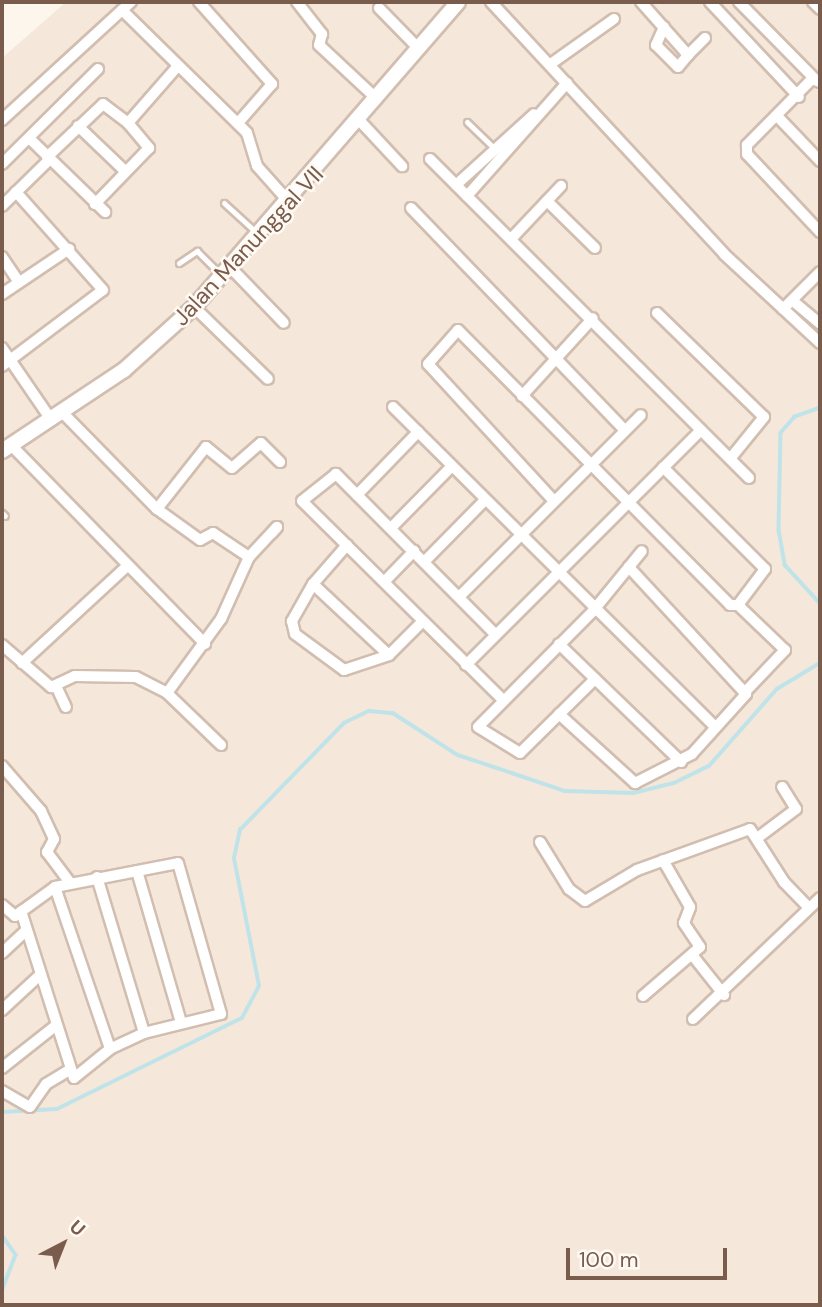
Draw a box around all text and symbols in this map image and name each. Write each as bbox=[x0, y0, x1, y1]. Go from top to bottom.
street label: Jalan Manunggal VII bbox=[167, 161, 329, 331]
north arrow bbox=[28, 1209, 98, 1279]
text: U bbox=[64, 1214, 91, 1242]
scale bar bbox=[570, 1234, 731, 1278]
text: 100 m bbox=[579, 1246, 639, 1274]

